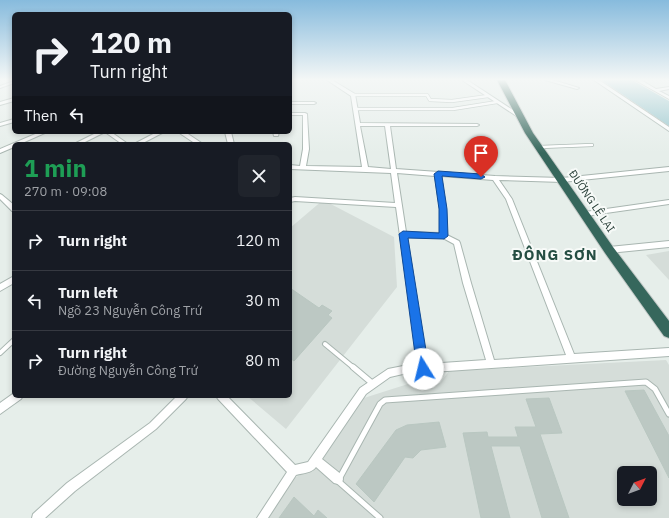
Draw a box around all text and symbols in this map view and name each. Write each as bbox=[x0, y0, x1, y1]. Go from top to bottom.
text: 120 m bbox=[90, 24, 172, 61]
icon: right bbox=[24, 28, 76, 80]
text: Turn right bbox=[90, 60, 168, 83]
icon: left bbox=[66, 104, 88, 126]
text: Then bbox=[24, 106, 58, 125]
pin bbox=[464, 136, 498, 177]
icon: arrive bbox=[470, 142, 492, 164]
text: 1 min bbox=[24, 152, 87, 184]
button: close bbox=[238, 155, 280, 197]
street label: ĐƯỜNG LÊ LAI bbox=[566, 167, 618, 235]
text: 270 m · 09:08 bbox=[24, 183, 107, 200]
icon: right bbox=[24, 230, 46, 252]
text: Turn right bbox=[58, 231, 127, 250]
text: 120 m bbox=[236, 231, 280, 250]
district label: ĐÔNG SƠN bbox=[512, 245, 598, 264]
text: Turn left bbox=[58, 283, 118, 302]
icon: left bbox=[24, 290, 46, 312]
text: 30 m bbox=[245, 291, 280, 310]
text: Ngõ 23 Nguyễn Công Trứ bbox=[58, 302, 202, 319]
text: Turn right bbox=[58, 343, 127, 362]
position arrow bbox=[402, 348, 444, 390]
icon: right bbox=[24, 350, 46, 372]
text: 80 m bbox=[245, 351, 280, 370]
text: Đường Nguyễn Công Trứ bbox=[58, 362, 198, 379]
north arrow bbox=[617, 466, 657, 506]
map controls bbox=[617, 466, 657, 506]

